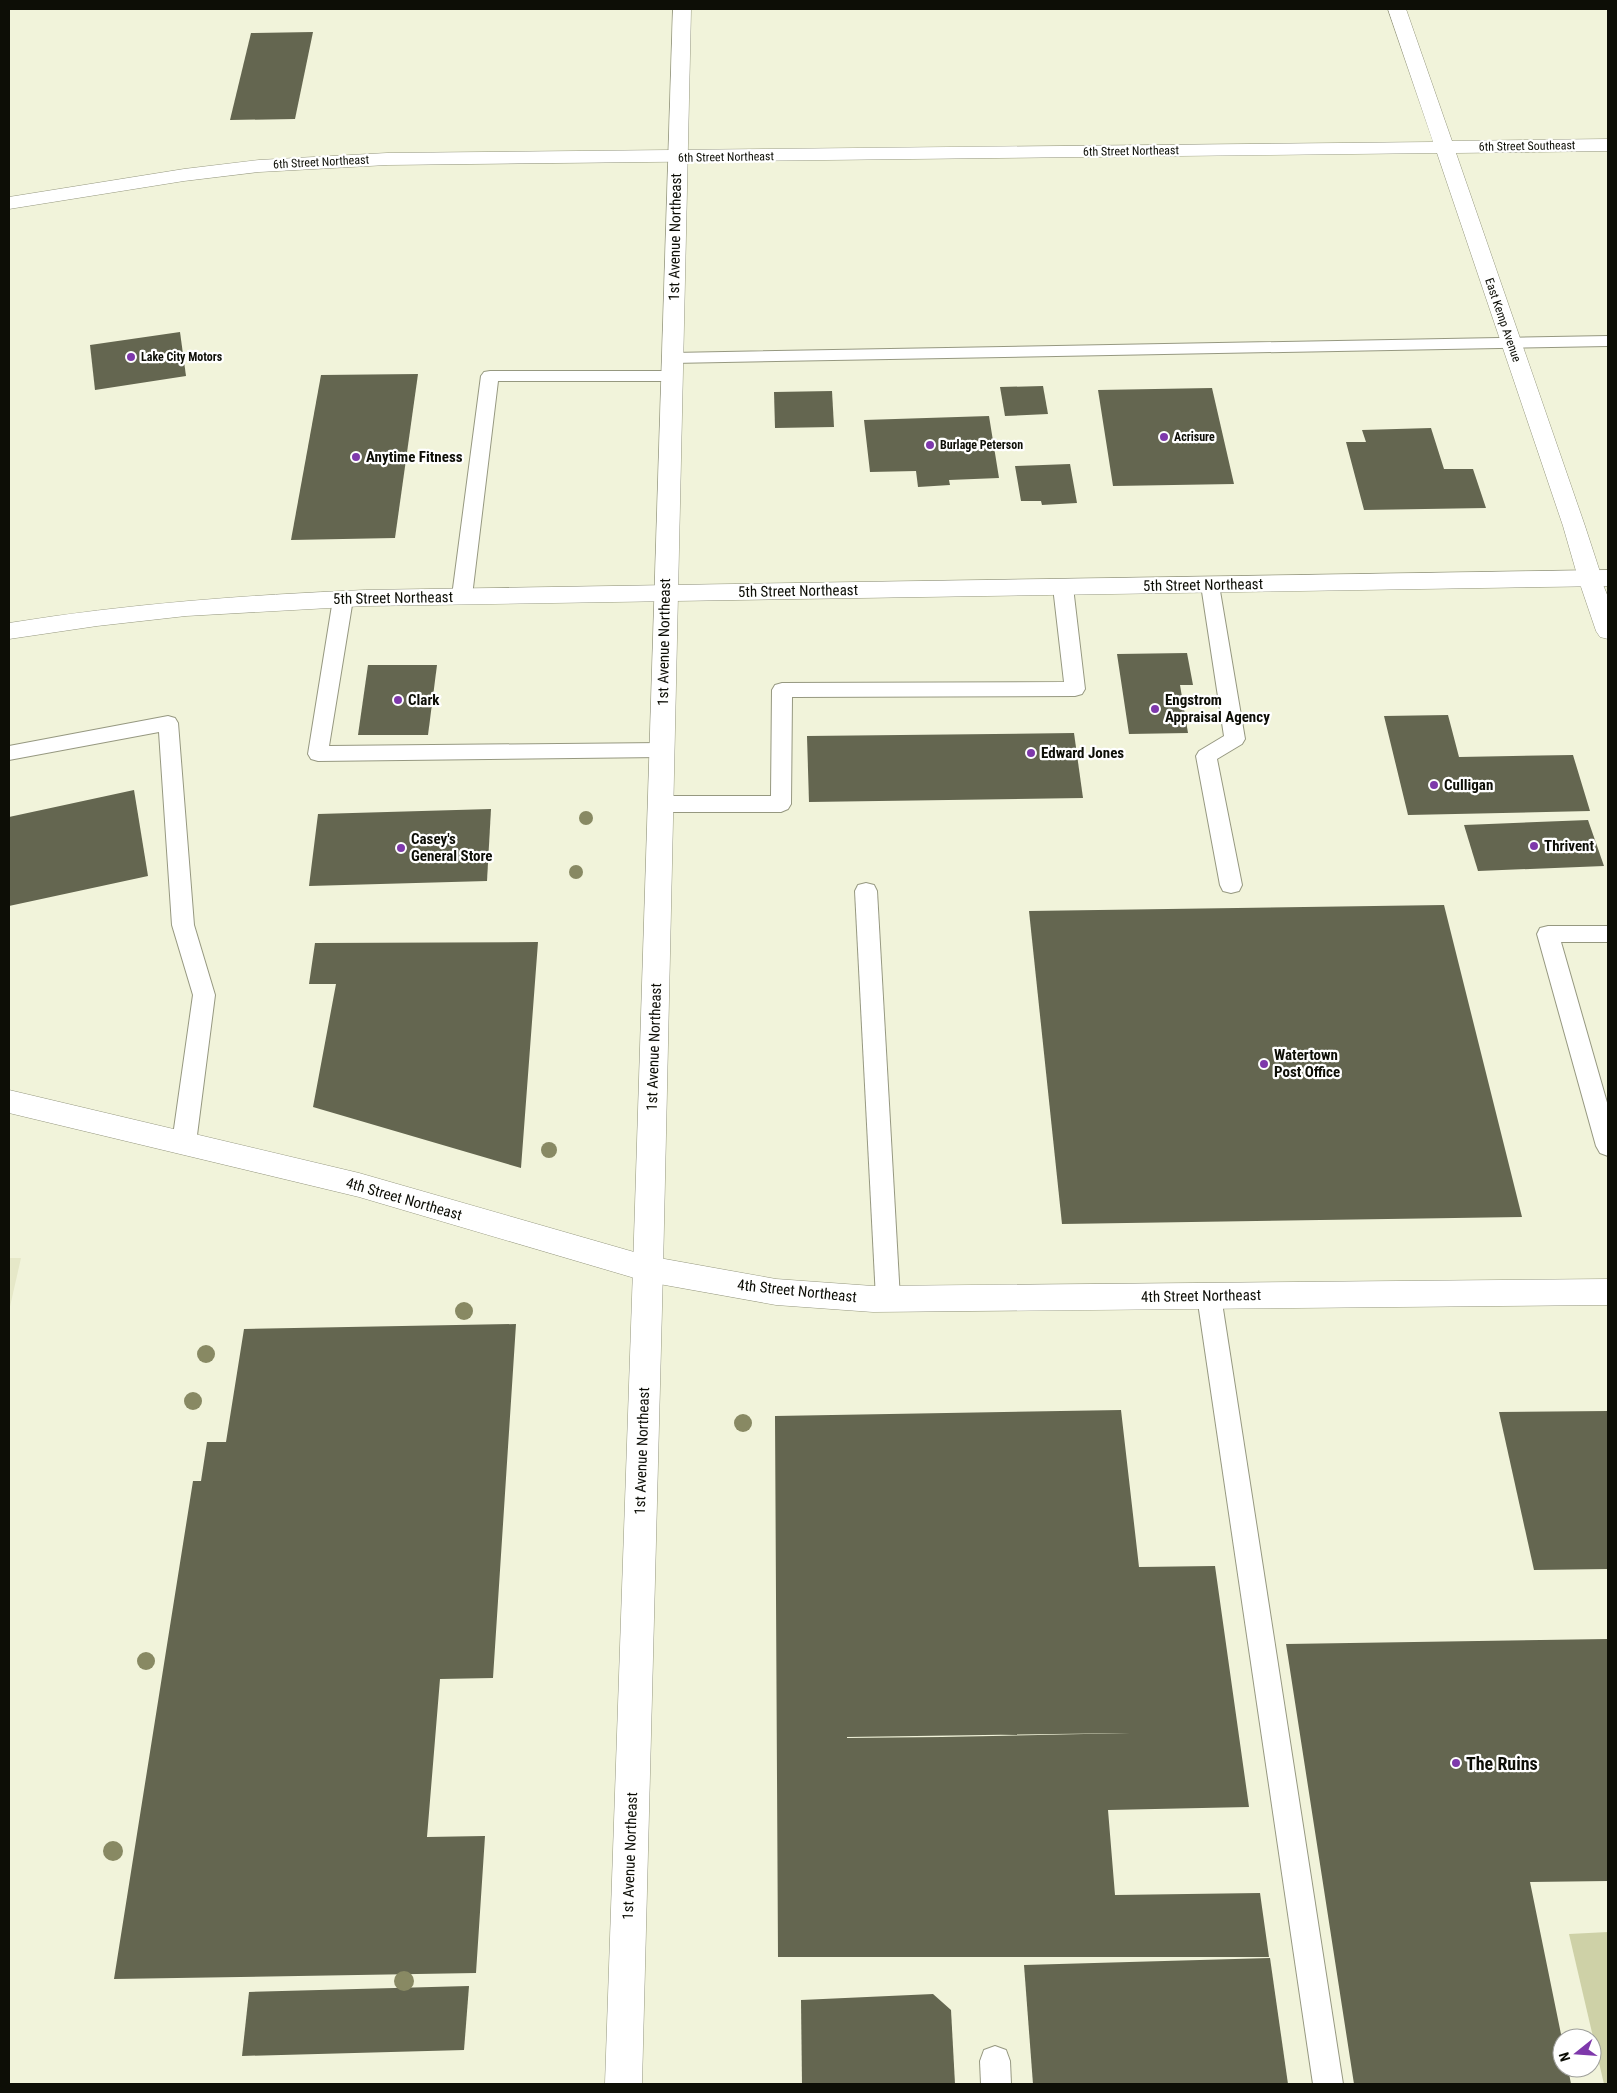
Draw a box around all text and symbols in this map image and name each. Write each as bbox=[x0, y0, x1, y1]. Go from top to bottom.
street label: 6th Street Southeast bbox=[1479, 138, 1576, 154]
street label: 6th Street Northeast bbox=[1083, 143, 1180, 159]
street label: 6th Street Northeast bbox=[678, 149, 775, 165]
street label: 6th Street Northeast bbox=[273, 152, 370, 172]
street label: 1st Avenue Northeast bbox=[665, 173, 685, 301]
street label: East Kemp Avenue bbox=[1482, 276, 1524, 364]
place label: Lake City Motors bbox=[141, 350, 223, 364]
marker: Lake City Motors bbox=[125, 351, 137, 363]
place label: Acrisure bbox=[1174, 430, 1215, 444]
marker: Acrisure bbox=[1158, 431, 1170, 443]
place label: Burlage Peterson bbox=[940, 438, 1023, 452]
marker: Burlage Peterson bbox=[924, 439, 936, 451]
place label: Anytime Fitness bbox=[366, 448, 463, 466]
marker: Anytime Fitness bbox=[350, 451, 362, 463]
street label: 5th Street Northeast bbox=[1143, 575, 1263, 595]
street label: 1st Avenue Northeast bbox=[654, 578, 674, 706]
street label: 5th Street Northeast bbox=[738, 581, 858, 601]
street label: 5th Street Northeast bbox=[333, 588, 453, 608]
place label: Clark bbox=[408, 691, 440, 709]
place label: Engstrom Appraisal Agency bbox=[1165, 691, 1270, 726]
marker: Clark bbox=[392, 694, 404, 706]
marker: Engstrom Appraisal Agency bbox=[1149, 703, 1161, 715]
place label: Edward Jones bbox=[1041, 744, 1124, 762]
marker: Edward Jones bbox=[1025, 747, 1037, 759]
place label: Culligan bbox=[1444, 776, 1493, 794]
marker: Culligan bbox=[1428, 779, 1440, 791]
place label: Casey's General Store bbox=[411, 830, 493, 865]
place label: Thrivent bbox=[1544, 837, 1594, 855]
marker: Thrivent bbox=[1528, 840, 1540, 852]
marker: Casey's General Store bbox=[395, 842, 407, 854]
street label: 1st Avenue Northeast bbox=[643, 983, 665, 1111]
place label: Watertown Post Office bbox=[1274, 1046, 1340, 1081]
marker: Watertown Post Office bbox=[1258, 1058, 1270, 1070]
street label: 4th Street Northeast bbox=[344, 1174, 464, 1224]
street label: 4th Street Northeast bbox=[736, 1276, 858, 1306]
street label: 4th Street Northeast bbox=[1141, 1286, 1261, 1306]
street label: 1st Avenue Northeast bbox=[631, 1387, 653, 1515]
place label: The Ruins bbox=[1466, 1753, 1538, 1774]
marker: The Ruins bbox=[1450, 1757, 1462, 1769]
street label: 1st Avenue Northeast bbox=[619, 1792, 641, 1920]
north arrow bbox=[1552, 2028, 1602, 2078]
text: N bbox=[1556, 2050, 1573, 2063]

